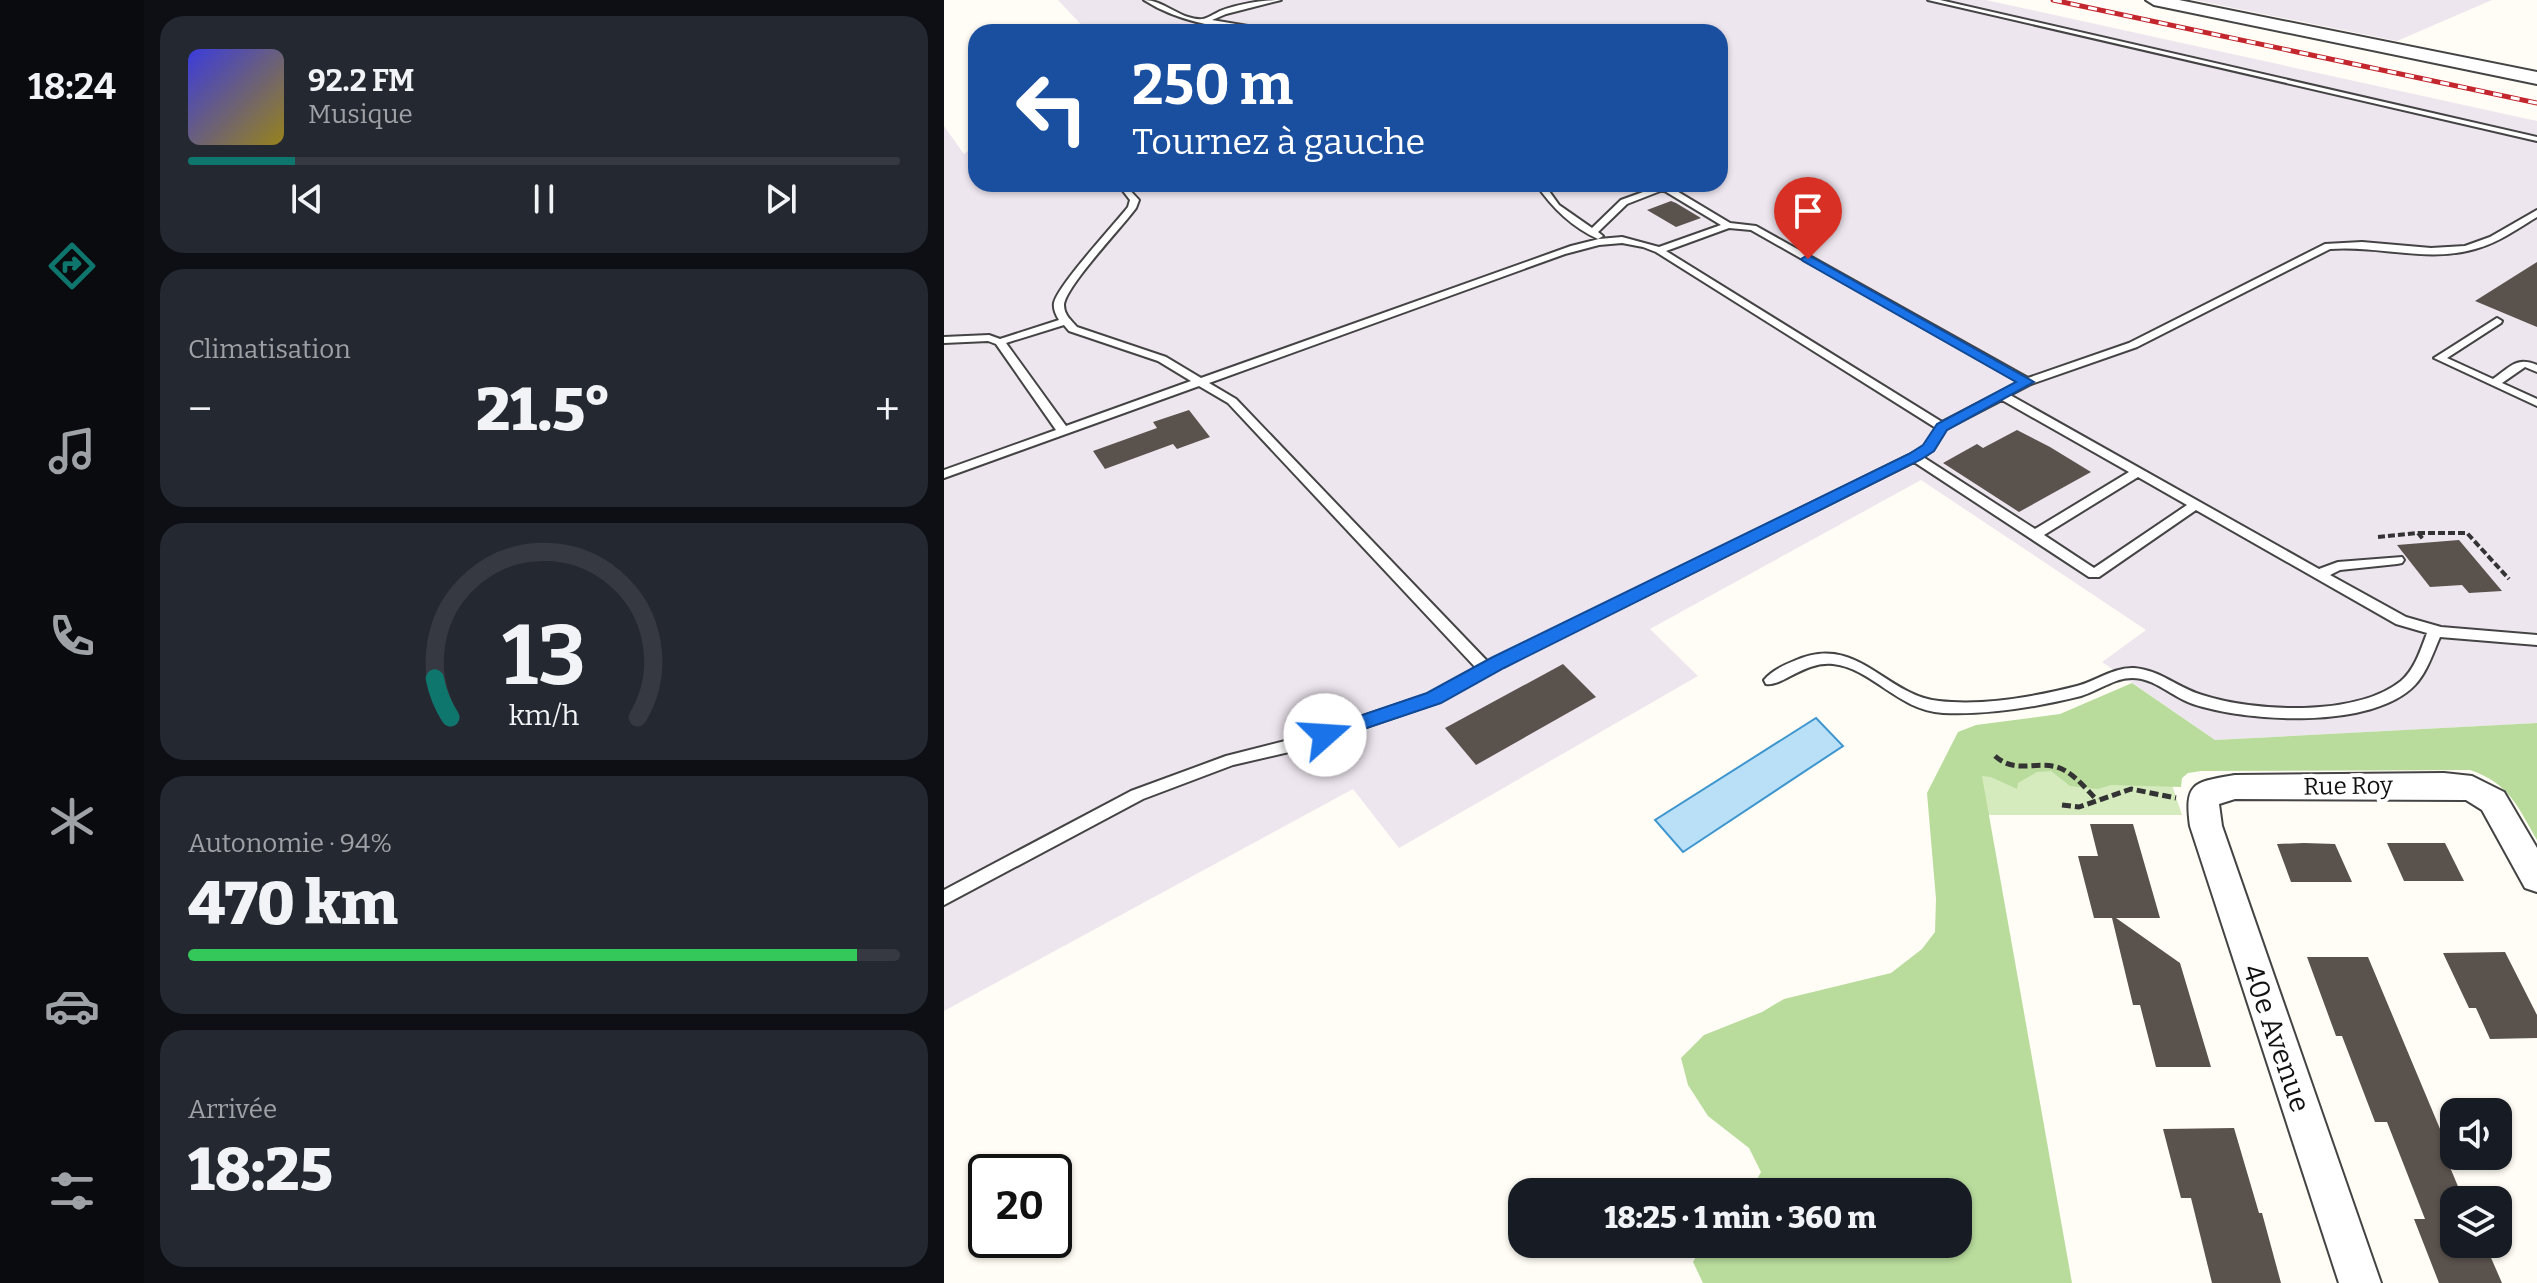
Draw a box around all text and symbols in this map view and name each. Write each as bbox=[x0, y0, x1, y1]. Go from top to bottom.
text: 250 m bbox=[1132, 52, 1293, 119]
icon: left bbox=[1000, 56, 1104, 160]
text: 92.2 FM bbox=[308, 63, 414, 99]
text: 18:24 bbox=[28, 65, 116, 109]
text: Musique bbox=[308, 99, 413, 130]
text: Tournez à gauche bbox=[1132, 120, 1425, 164]
icon: previous bbox=[285, 177, 329, 221]
icon: pause bbox=[522, 177, 566, 221]
icon: next bbox=[759, 177, 803, 221]
pin bbox=[1774, 177, 1842, 259]
icon: arrive bbox=[1786, 189, 1830, 233]
icon: directions bbox=[44, 238, 100, 294]
text: Climatisation bbox=[188, 334, 351, 365]
text: 21.5° bbox=[476, 374, 611, 446]
text: − bbox=[188, 383, 212, 436]
text: + bbox=[875, 383, 900, 436]
icon: music bbox=[44, 423, 100, 479]
text: 13 bbox=[502, 605, 586, 705]
icon: phone bbox=[44, 608, 100, 664]
position arrow bbox=[1283, 693, 1367, 777]
text: km/h bbox=[509, 698, 580, 733]
street label: Rue Roy bbox=[2303, 771, 2393, 801]
icon: climate bbox=[44, 793, 100, 849]
text: Autonomie · 94% bbox=[188, 828, 392, 859]
text: 470 km bbox=[188, 868, 398, 940]
street label: 40e Avenue bbox=[2236, 960, 2317, 1116]
icon: car bbox=[44, 978, 100, 1034]
text: Arrivée bbox=[188, 1094, 277, 1125]
map controls bbox=[2440, 1098, 2512, 1258]
button: sound bbox=[2440, 1098, 2512, 1170]
text: 18:25 bbox=[188, 1134, 333, 1206]
speed limit sign: 20 bbox=[968, 1154, 1072, 1258]
icon: filters bbox=[44, 1163, 100, 1219]
button: layers bbox=[2440, 1186, 2512, 1258]
text: 18:25 · 1 min · 360 m bbox=[1604, 1200, 1876, 1236]

